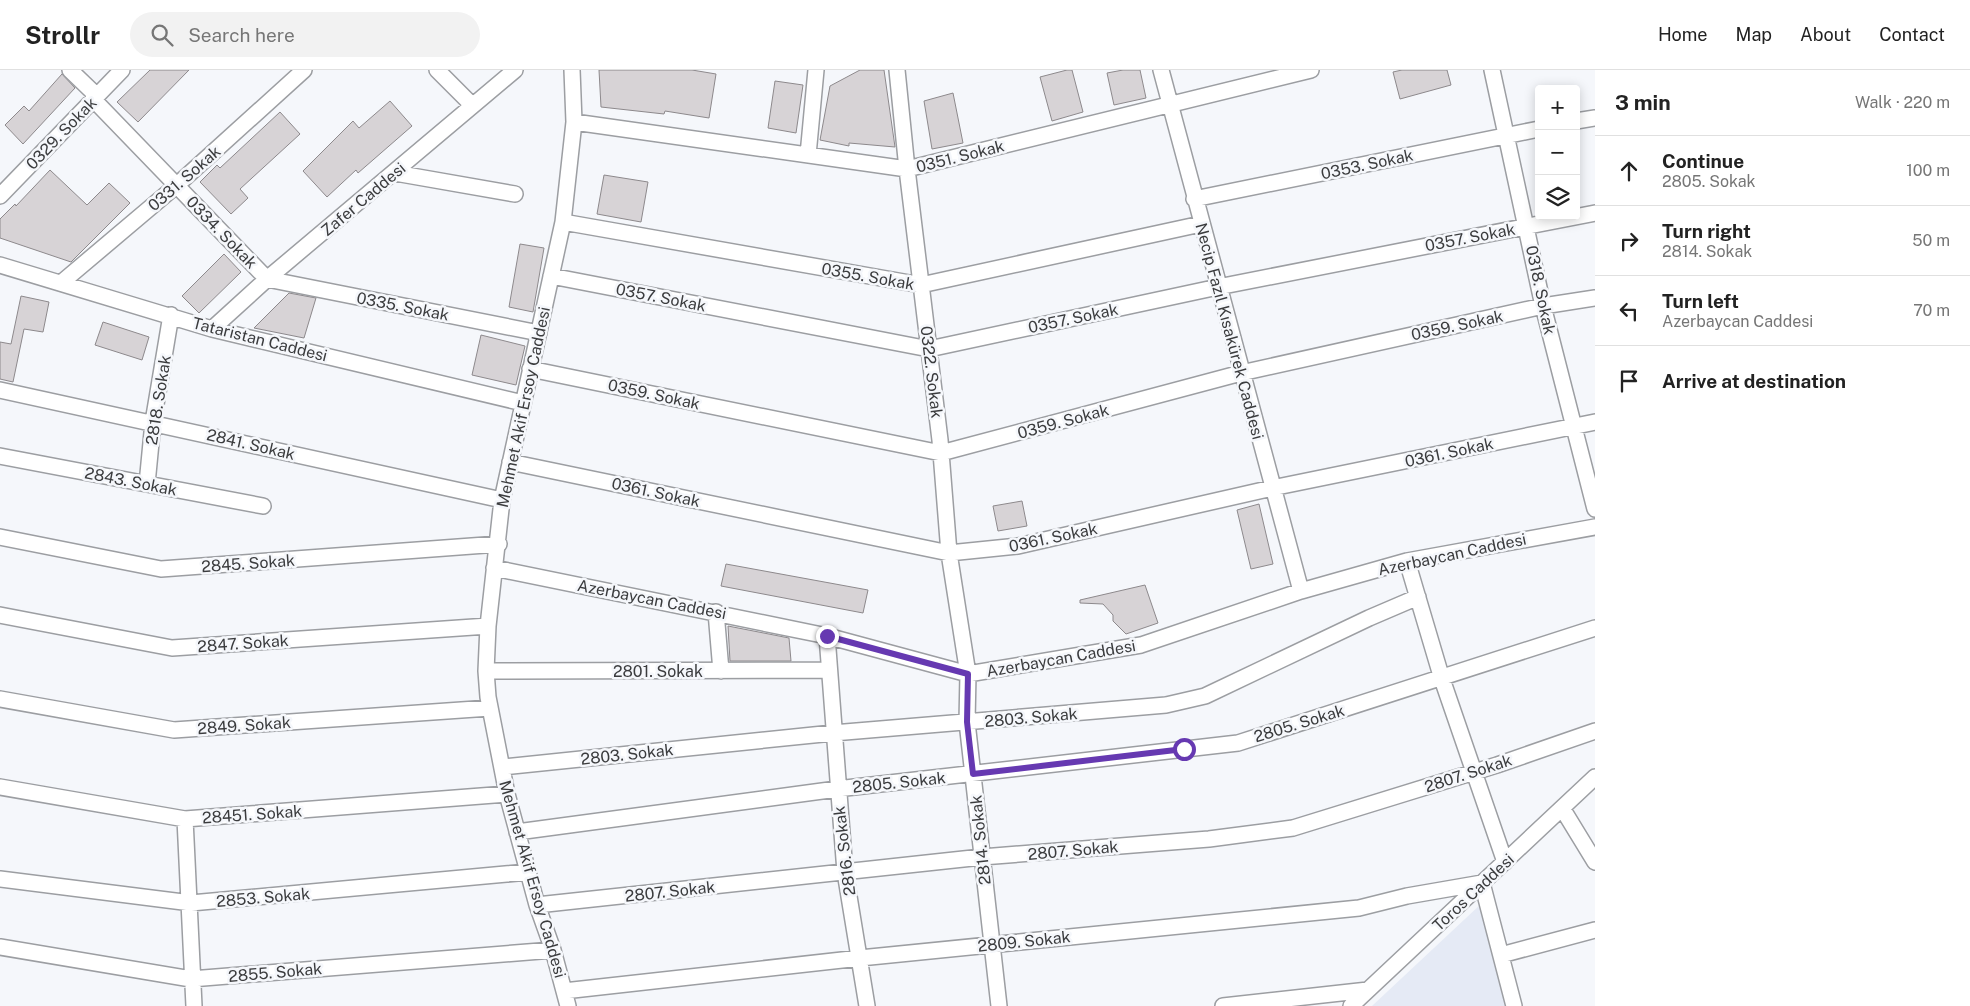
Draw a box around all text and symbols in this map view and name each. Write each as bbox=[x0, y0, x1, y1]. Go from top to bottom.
search box bbox=[130, 12, 480, 57]
text: Strollr bbox=[25, 21, 100, 49]
icon: search bbox=[148, 21, 176, 49]
text: Search here bbox=[188, 24, 295, 46]
text: Home bbox=[1658, 24, 1708, 45]
text: Map bbox=[1736, 24, 1772, 45]
text: About bbox=[1800, 24, 1851, 45]
text: Contact bbox=[1879, 24, 1945, 45]
map controls bbox=[1535, 85, 1580, 220]
button: + bbox=[1535, 85, 1580, 130]
text: 3 min bbox=[1615, 90, 1671, 115]
street label: 0329. Sokak bbox=[22, 93, 101, 173]
text: Walk · 220 m bbox=[1855, 93, 1950, 112]
button: − bbox=[1535, 130, 1580, 175]
street label: 0351. Sokak bbox=[914, 136, 1006, 177]
street label: 0331. Sokak bbox=[144, 142, 225, 215]
street label: 0353. Sokak bbox=[1319, 145, 1415, 184]
text: Continue bbox=[1662, 150, 1744, 172]
icon: ahead bbox=[1615, 157, 1643, 185]
street label: Zafer Caddesi bbox=[317, 159, 409, 240]
text: 100 m bbox=[1906, 161, 1950, 180]
text: 2805. Sokak bbox=[1662, 172, 1756, 191]
button: layers bbox=[1535, 175, 1580, 220]
street label: 0334. Sokak bbox=[182, 192, 261, 273]
street label: 0357. Sokak bbox=[1423, 219, 1517, 256]
text: Turn right bbox=[1662, 220, 1751, 242]
street label: Necip Fazıl Kısakürek Caddesi bbox=[1191, 221, 1268, 442]
icon: right bbox=[1615, 227, 1643, 255]
text: 50 m bbox=[1912, 231, 1950, 250]
text: 2814. Sokak bbox=[1662, 242, 1752, 261]
street label: 0318. Sokak bbox=[1522, 244, 1559, 336]
street label: 0355. Sokak bbox=[820, 259, 916, 294]
street label: 0357. Sokak bbox=[614, 279, 708, 316]
street label: 0335. Sokak bbox=[355, 288, 451, 325]
text: Turn left bbox=[1662, 290, 1739, 312]
icon: left bbox=[1615, 297, 1643, 325]
street label: 0357. Sokak bbox=[1026, 300, 1120, 337]
text: 70 m bbox=[1913, 301, 1950, 320]
street label: Mehmet Akif Ersoy Caddesi bbox=[493, 305, 554, 509]
street label: 0359. Sokak bbox=[1409, 306, 1505, 345]
text: Azerbaycan Caddesi bbox=[1662, 312, 1813, 331]
street label: Tataristan Caddesi bbox=[191, 314, 329, 365]
street label: 0322. Sokak bbox=[916, 325, 947, 419]
street label: 2818. Sokak bbox=[142, 354, 175, 446]
icon: arrive bbox=[1615, 367, 1643, 395]
text: Arrive at destination bbox=[1662, 370, 1846, 392]
street label: 0359. Sokak bbox=[606, 375, 702, 414]
street label: 0359. Sokak bbox=[1015, 400, 1111, 443]
street label: 2841. Sokak bbox=[205, 425, 297, 464]
street label: 0361. Sokak bbox=[1403, 434, 1495, 471]
street label: 2843. Sokak bbox=[83, 463, 179, 500]
street label: 0361. Sokak bbox=[610, 474, 702, 511]
street label: 0361. Sokak bbox=[1007, 519, 1099, 556]
street label: Azerbaycan Caddesi bbox=[1376, 529, 1528, 580]
street label: 2845. Sokak bbox=[201, 551, 295, 576]
street label: Azerbaycan Caddesi bbox=[576, 576, 728, 623]
route end bbox=[816, 625, 839, 648]
street label: 2847. Sokak bbox=[197, 631, 289, 656]
street label: Azerbaycan Caddesi bbox=[985, 636, 1137, 681]
street label: 2801. Sokak bbox=[613, 662, 703, 681]
street label: 2805. Sokak bbox=[1252, 701, 1347, 746]
street label: 2803. Sokak bbox=[984, 704, 1078, 731]
street label: 2849. Sokak bbox=[197, 713, 291, 738]
route start bbox=[1173, 738, 1196, 761]
street label: 2803. Sokak bbox=[580, 740, 674, 769]
street label: 2807. Sokak bbox=[1422, 750, 1514, 797]
street label: 2805. Sokak bbox=[852, 768, 947, 797]
street label: Mehmet Akif Ersoy Caddesi bbox=[495, 778, 570, 980]
street label: 2814. Sokak bbox=[966, 794, 995, 886]
street label: 28451. Sokak bbox=[201, 802, 303, 827]
street label: 2816. Sokak bbox=[830, 805, 859, 897]
street label: 2807. Sokak bbox=[1027, 837, 1119, 864]
street label: Toros Caddesi bbox=[1429, 850, 1518, 935]
street label: 2807. Sokak bbox=[624, 877, 716, 906]
street label: 2853. Sokak bbox=[215, 884, 311, 911]
street label: 2809. Sokak bbox=[977, 927, 1071, 956]
street label: 2855. Sokak bbox=[227, 959, 323, 986]

